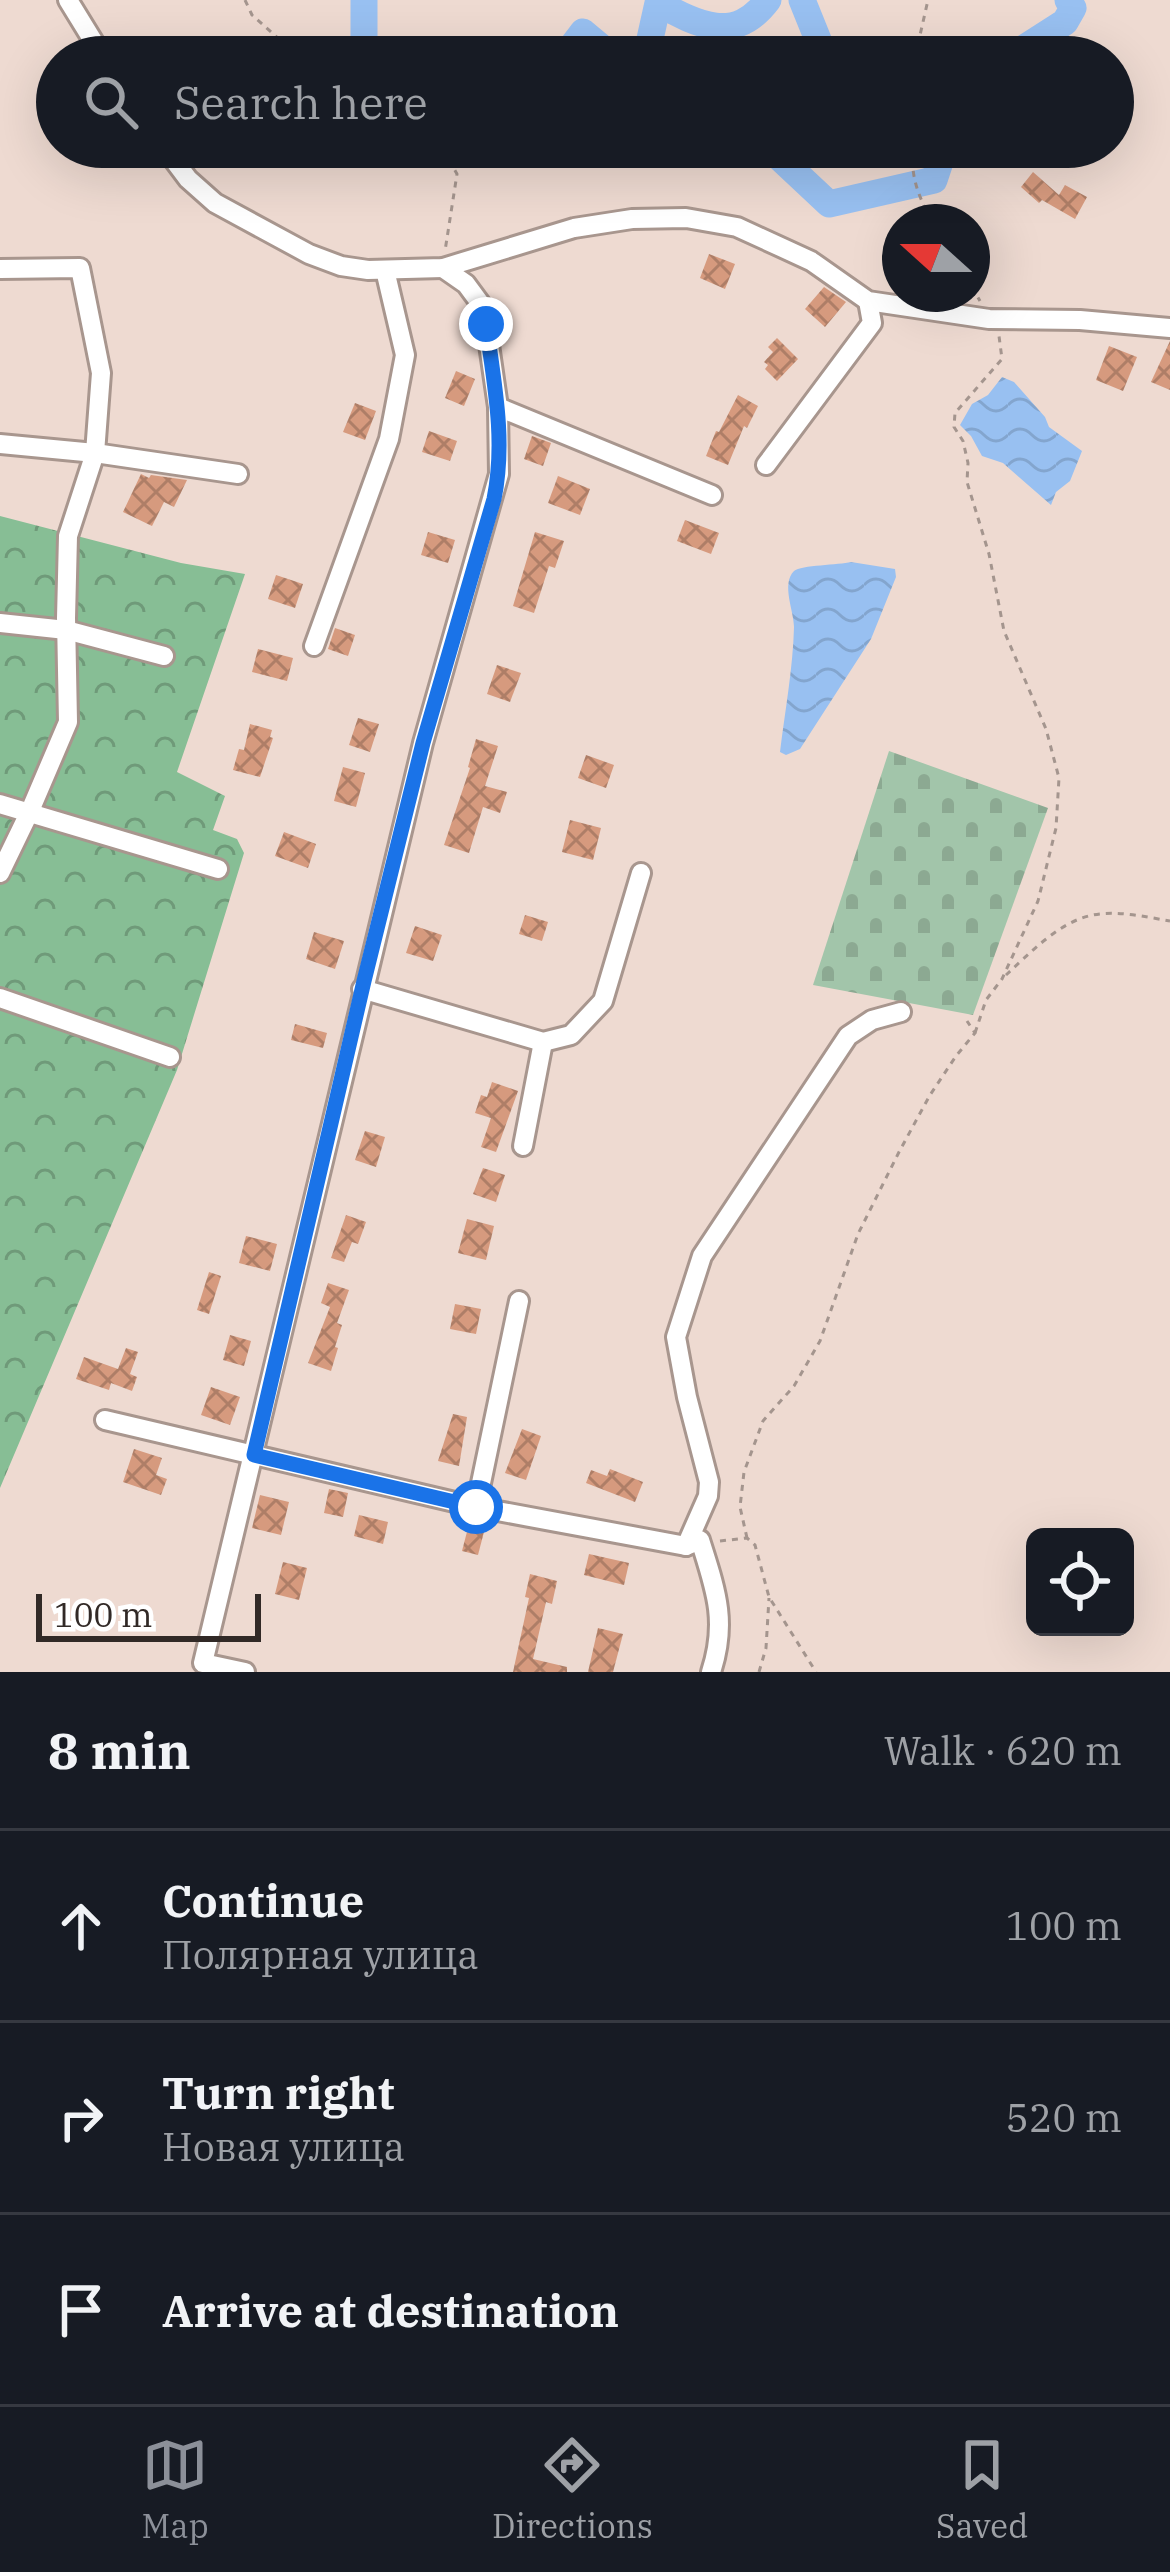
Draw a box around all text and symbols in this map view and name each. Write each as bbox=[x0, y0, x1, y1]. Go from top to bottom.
search box bbox=[36, 36, 1134, 168]
icon: search bbox=[78, 69, 144, 135]
text: Search here bbox=[174, 73, 428, 131]
north arrow bbox=[882, 204, 990, 312]
route end bbox=[459, 297, 513, 351]
route start bbox=[449, 1480, 503, 1534]
map controls bbox=[1026, 1528, 1134, 1636]
button: locate bbox=[1026, 1528, 1134, 1636]
scale bar bbox=[36, 1588, 261, 1641]
text: 100 m bbox=[54, 1593, 153, 1636]
text: 8 min bbox=[48, 1717, 191, 1783]
text: Walk · 620 m bbox=[884, 1725, 1122, 1776]
text: Continue bbox=[162, 1871, 364, 1929]
icon: ahead bbox=[48, 1893, 114, 1959]
text: 100 m bbox=[1006, 1900, 1122, 1951]
text: Полярная улица bbox=[162, 1929, 479, 1980]
text: Turn right bbox=[162, 2063, 394, 2121]
icon: right bbox=[48, 2085, 114, 2151]
text: 520 m bbox=[1006, 2092, 1122, 2143]
text: Новая улица bbox=[162, 2121, 405, 2172]
icon: arrive bbox=[48, 2277, 114, 2343]
text: Arrive at destination bbox=[162, 2281, 619, 2339]
tab: Map bbox=[142, 2432, 209, 2547]
tab: Directions bbox=[492, 2432, 653, 2547]
tab: Saved bbox=[936, 2432, 1028, 2547]

